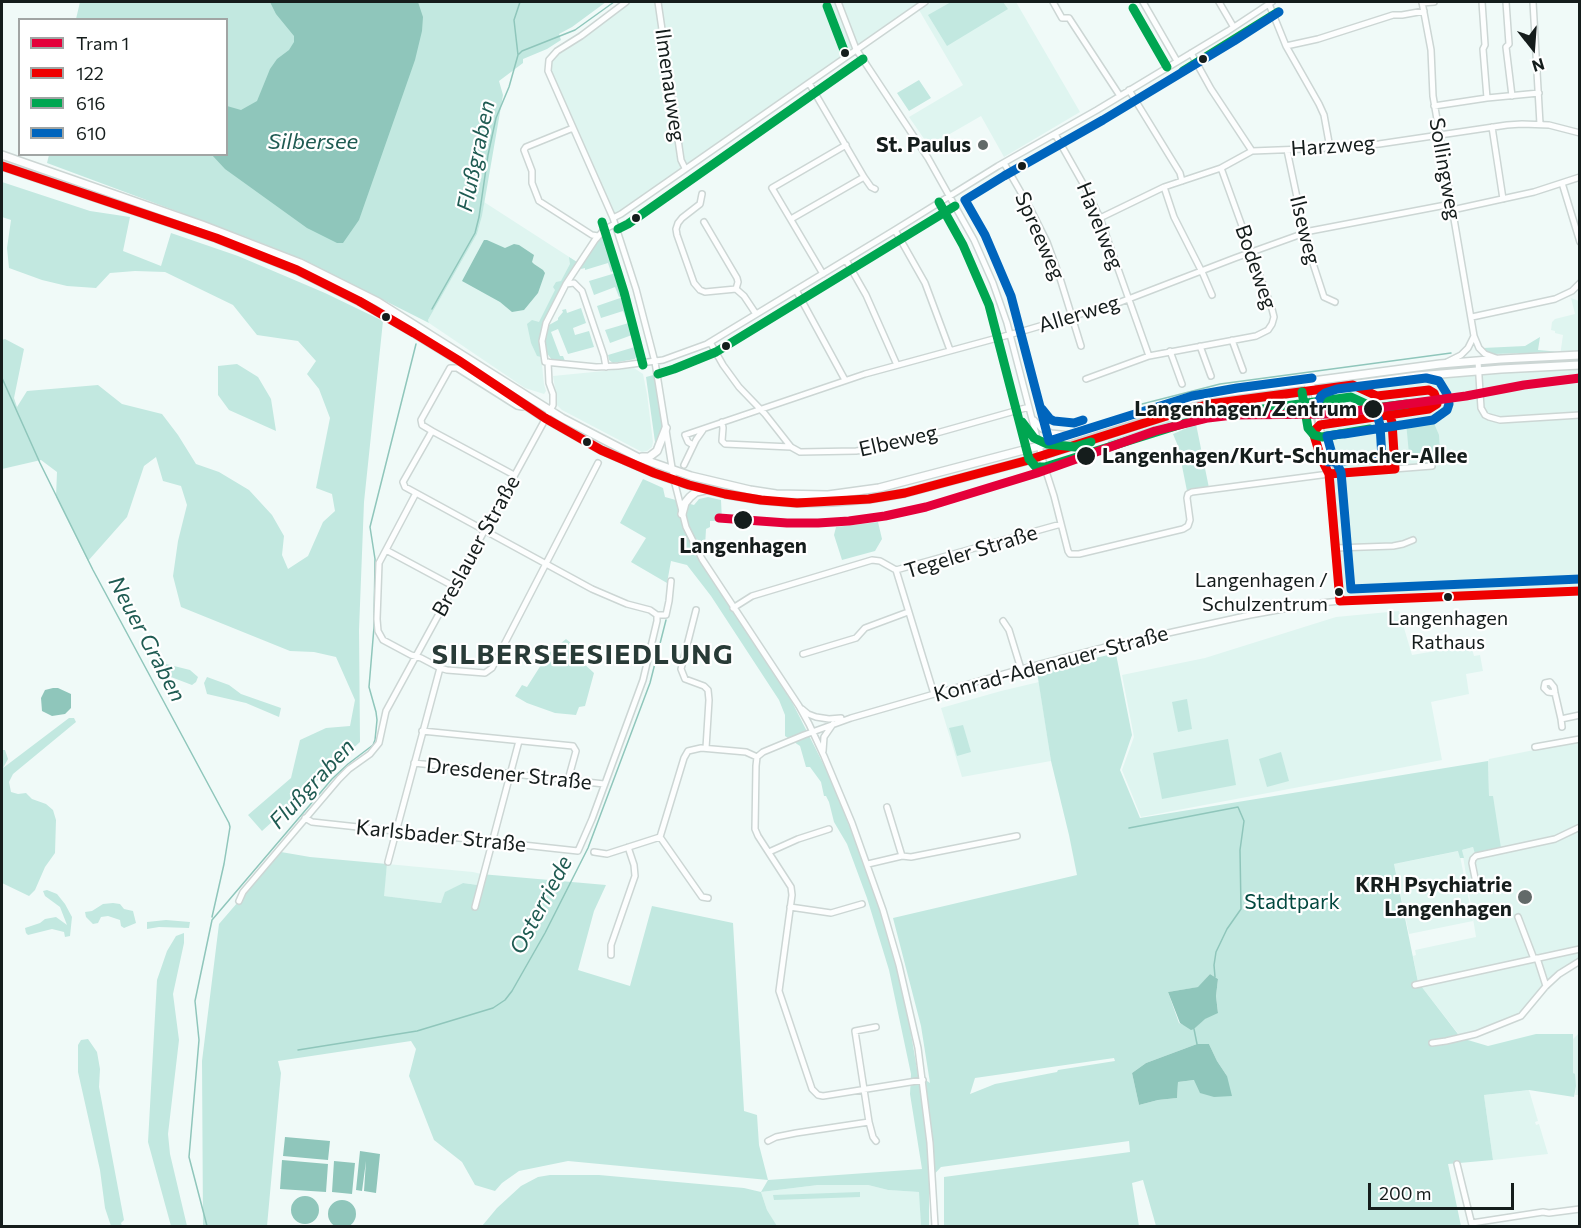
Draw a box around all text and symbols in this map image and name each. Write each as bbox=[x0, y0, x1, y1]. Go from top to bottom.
legend bbox=[18, 18, 228, 156]
north arrow bbox=[1503, 18, 1563, 78]
street label: Ilmenauweg bbox=[650, 27, 690, 143]
text: Tram 1 bbox=[76, 32, 129, 54]
unlabelled marker bbox=[839, 47, 851, 59]
unlabelled marker bbox=[1197, 53, 1209, 65]
text: N bbox=[1530, 55, 1547, 77]
text: 122 bbox=[76, 62, 104, 84]
text: 616 bbox=[76, 92, 106, 114]
water label: Flußgraben bbox=[451, 98, 501, 214]
street label: Sollingweg bbox=[1424, 116, 1466, 222]
text: 610 bbox=[76, 122, 106, 144]
water label: Silbersee bbox=[268, 129, 358, 155]
street label: Harzweg bbox=[1290, 130, 1376, 162]
place label: St. Paulus bbox=[876, 132, 971, 158]
marker: St. Paulus bbox=[976, 138, 990, 152]
unlabelled marker bbox=[1016, 160, 1028, 172]
street label: Havelweg bbox=[1071, 179, 1129, 273]
street label: Spreeweg bbox=[1009, 188, 1071, 284]
street label: Ilseweg bbox=[1284, 193, 1326, 267]
unlabelled marker bbox=[630, 212, 642, 224]
street label: Bodeweg bbox=[1230, 221, 1282, 313]
street label: Allerweg bbox=[1035, 290, 1123, 338]
unlabelled marker bbox=[380, 311, 392, 323]
unlabelled marker bbox=[720, 340, 732, 352]
place label: Langenhagen/Zentrum bbox=[1134, 396, 1357, 422]
marker: Langenhagen/Zentrum bbox=[1362, 398, 1384, 420]
street label: Elbeweg bbox=[856, 420, 940, 462]
unlabelled marker bbox=[581, 436, 593, 448]
place label: Langenhagen/Kurt-Schumacher-Allee bbox=[1102, 443, 1468, 469]
marker: Langenhagen/Kurt-Schumacher-Allee bbox=[1075, 445, 1097, 467]
street label: Breslauer Straße bbox=[427, 471, 525, 621]
marker: Langenhagen bbox=[732, 509, 754, 531]
street label: Tegeler Straße bbox=[901, 520, 1041, 584]
place label: Langenhagen bbox=[679, 533, 807, 559]
place label: Langenhagen / Schulzentrum bbox=[1195, 568, 1328, 615]
water label: Neuer Graben bbox=[103, 572, 191, 706]
marker: Langenhagen / Schulzentrum bbox=[1333, 586, 1345, 598]
marker: Langenhagen Rathaus bbox=[1442, 591, 1454, 603]
place label: Langenhagen Rathaus bbox=[1388, 606, 1508, 653]
street label: Konrad-Adenauer-Straße bbox=[931, 621, 1171, 707]
district label: SILBERSEESIEDLUNG bbox=[432, 639, 734, 671]
water label: Flußgraben bbox=[264, 734, 360, 834]
street label: Dresdener Straße bbox=[425, 753, 593, 795]
street label: Karlsbader Straße bbox=[355, 815, 527, 857]
water label: Osterriede bbox=[504, 851, 578, 959]
place label: KRH Psychiatrie Langenhagen bbox=[1355, 872, 1512, 922]
marker: KRH Psychiatrie Langenhagen bbox=[1516, 888, 1534, 906]
park label: Stadtpark bbox=[1244, 889, 1340, 915]
scale bar bbox=[1371, 1171, 1516, 1209]
text: 200 m bbox=[1379, 1182, 1432, 1204]

